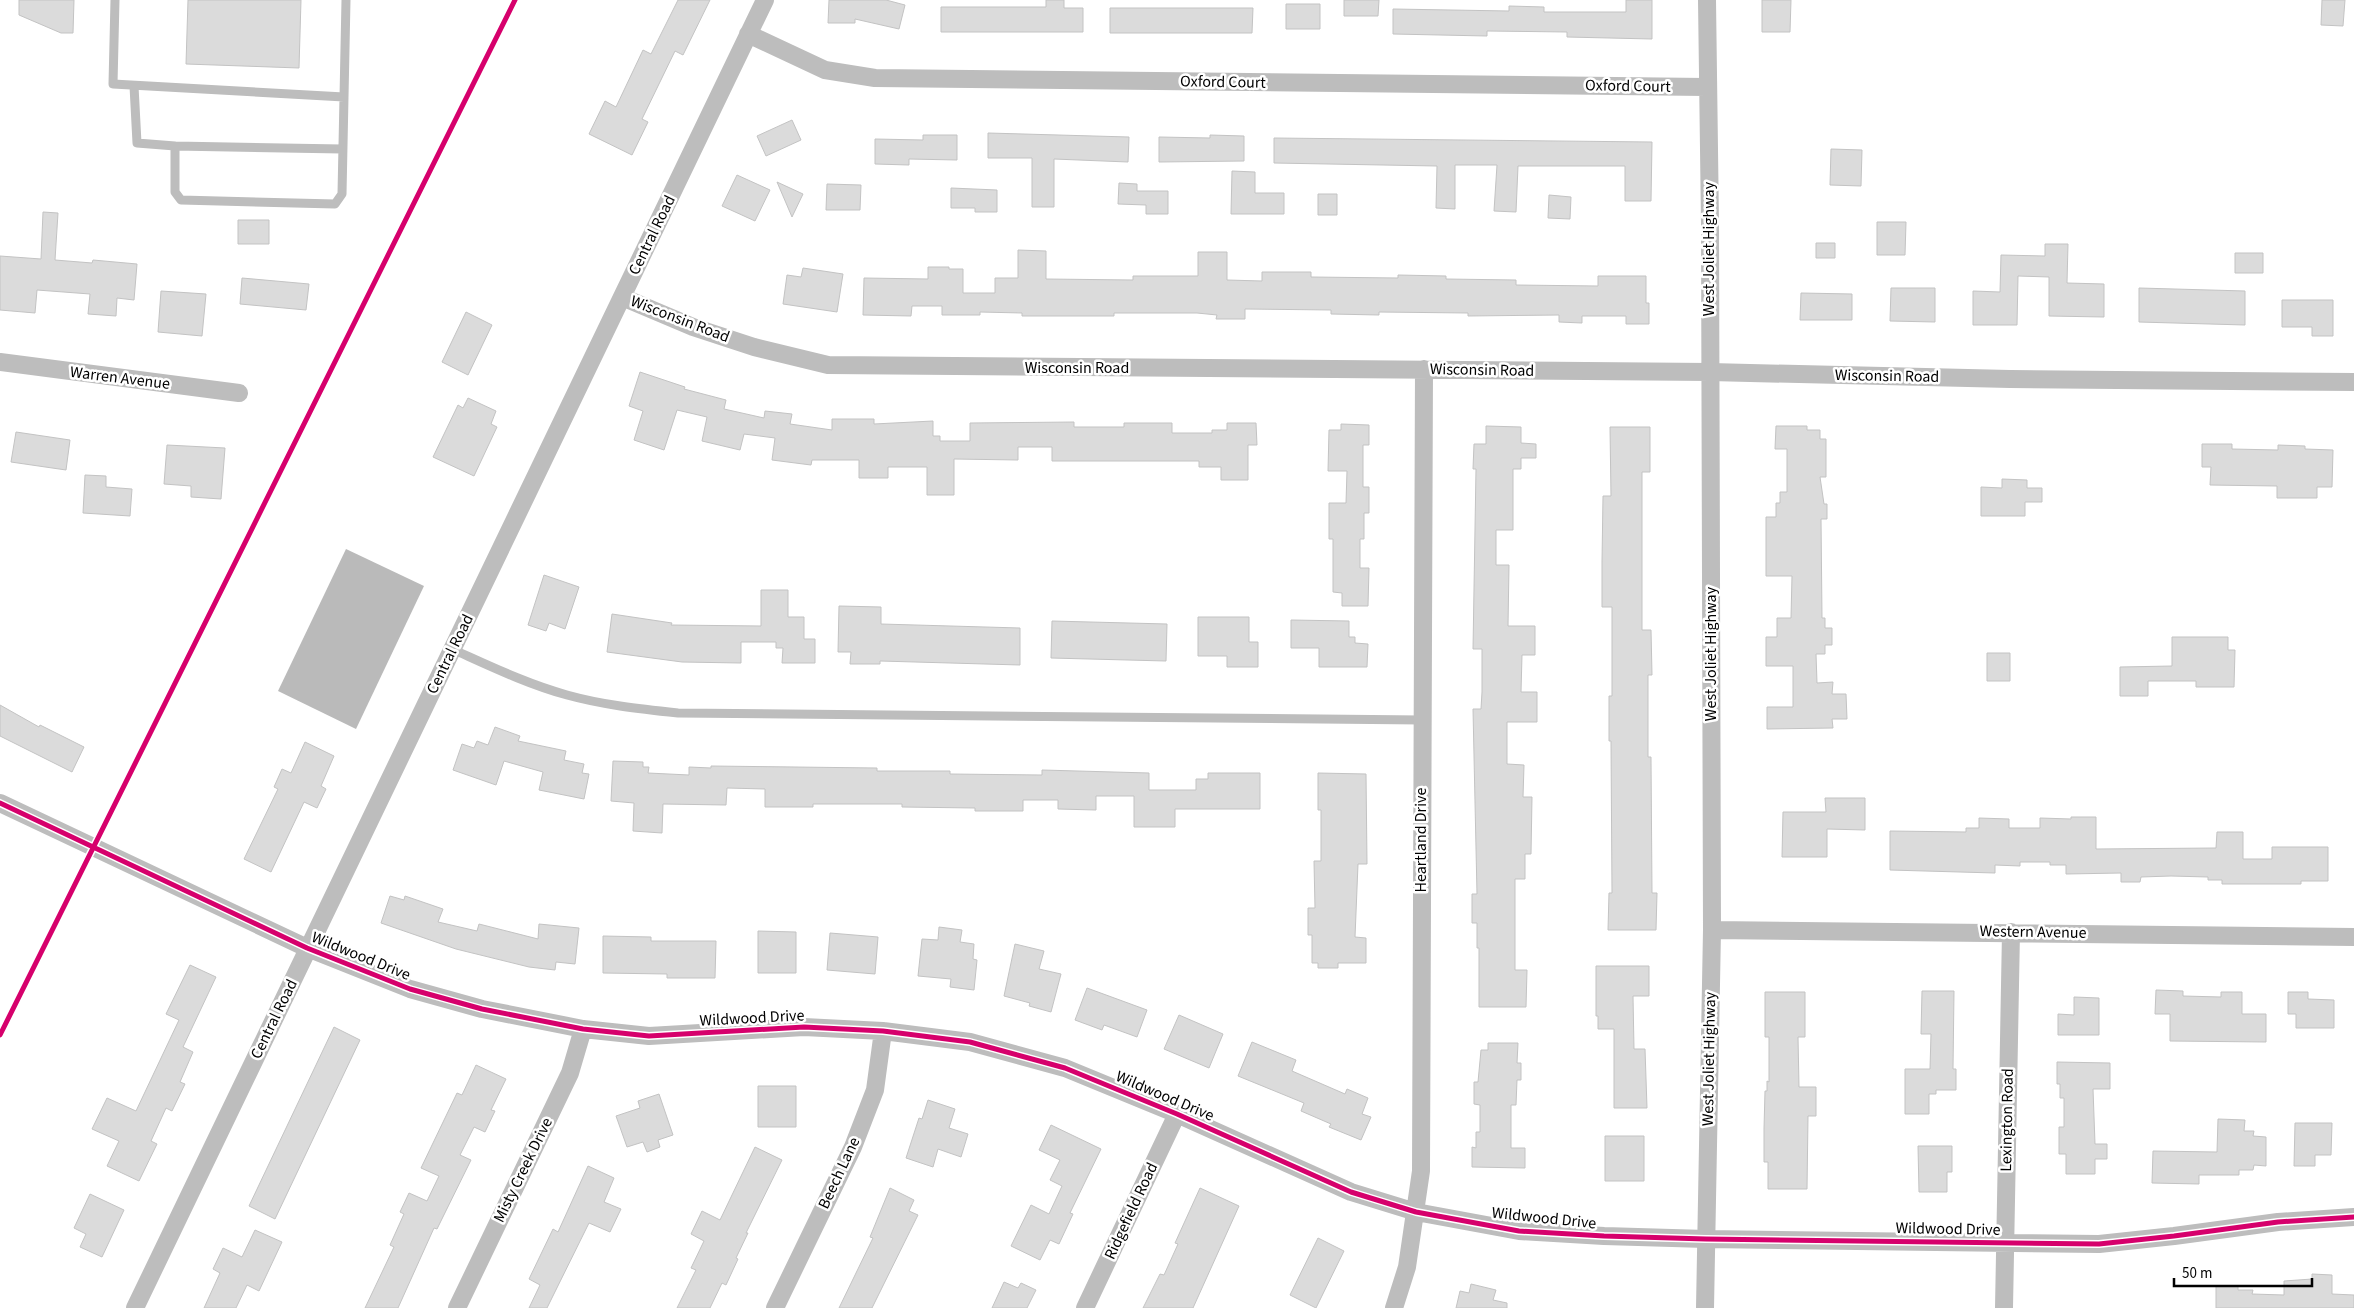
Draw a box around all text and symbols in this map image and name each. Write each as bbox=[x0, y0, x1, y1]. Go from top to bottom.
street label: Oxford Court bbox=[1180, 70, 1267, 94]
street label: Oxford Court bbox=[1585, 74, 1672, 98]
street label: West Joliet Highway bbox=[1698, 181, 1720, 316]
street label: Central Road bbox=[623, 191, 681, 279]
street label: Wisconsin Road bbox=[627, 290, 733, 348]
street label: Wisconsin Road bbox=[1025, 357, 1129, 379]
street label: Wisconsin Road bbox=[1430, 358, 1534, 382]
street label: Warren Avenue bbox=[69, 361, 171, 395]
street label: Wisconsin Road bbox=[1835, 364, 1939, 388]
street label: West Joliet Highway bbox=[1700, 586, 1722, 721]
street label: Central Road bbox=[421, 610, 479, 698]
street label: Heartland Drive bbox=[1410, 788, 1432, 892]
street label: Western Avenue bbox=[1979, 920, 2087, 944]
street label: Wildwood Drive bbox=[308, 926, 414, 986]
street label: Central Road bbox=[245, 975, 303, 1063]
street label: West Joliet Highway bbox=[1697, 991, 1721, 1126]
street label: Wildwood Drive bbox=[699, 1004, 805, 1032]
street label: Wildwood Drive bbox=[1112, 1065, 1218, 1127]
street label: Lexington Road bbox=[1995, 1068, 2019, 1172]
street label: Misty Creek Drive bbox=[488, 1114, 558, 1226]
street label: Beech Lane bbox=[813, 1133, 865, 1213]
street label: Ridgefield Road bbox=[1099, 1159, 1163, 1263]
street label: Wildwood Drive bbox=[1491, 1202, 1597, 1234]
street label: Wildwood Drive bbox=[1895, 1217, 2001, 1241]
scale bar bbox=[2174, 1256, 2312, 1288]
text: 50 m bbox=[2182, 1263, 2212, 1284]

